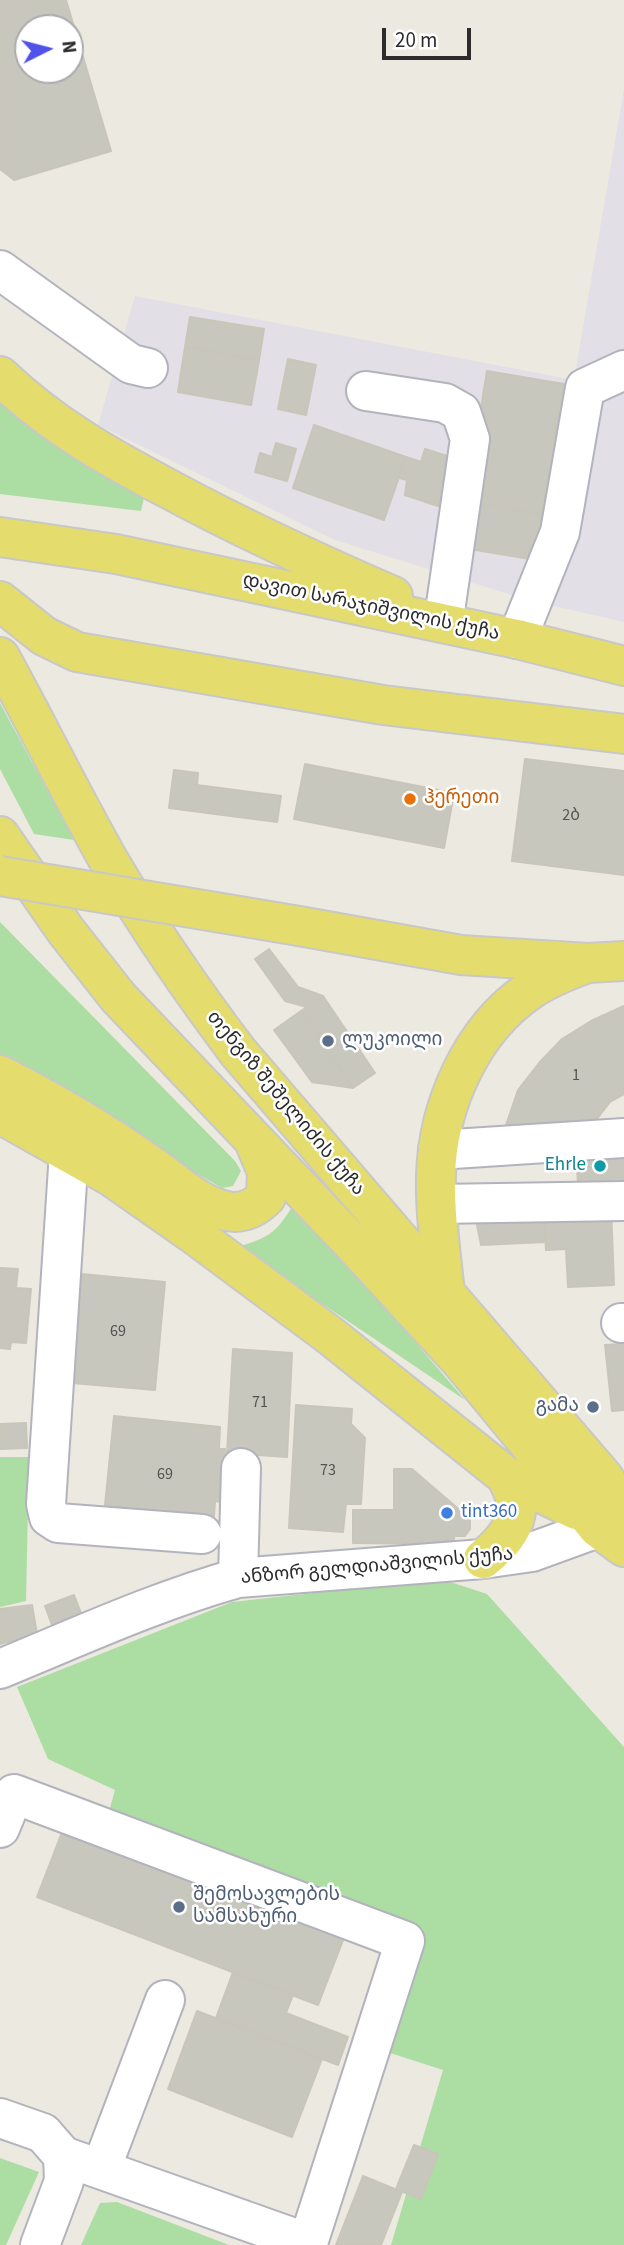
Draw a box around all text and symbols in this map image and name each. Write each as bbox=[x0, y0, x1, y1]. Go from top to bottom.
north arrow bbox=[14, 14, 84, 84]
scale bar bbox=[386, 14, 475, 58]
text: 20 m bbox=[395, 25, 437, 55]
text: N bbox=[54, 39, 82, 55]
street label: დავით სარაჯიშვილის ქუჩა bbox=[241, 570, 501, 646]
place label: ჰერეთი bbox=[424, 788, 499, 810]
marker: ჰერეთი bbox=[402, 791, 418, 807]
house number: 2ბ bbox=[562, 806, 580, 826]
street label: თენგიზ შეშელიძის ქუჩა bbox=[201, 1007, 369, 1201]
place label: ლუკოილი bbox=[342, 1030, 443, 1052]
marker: ლუკოილი bbox=[320, 1033, 336, 1049]
house number: 1 bbox=[572, 1066, 580, 1086]
place label: Ehrle bbox=[545, 1155, 586, 1177]
marker: Ehrle bbox=[592, 1158, 608, 1174]
house number: 69 bbox=[110, 1322, 126, 1342]
house number: 71 bbox=[252, 1393, 268, 1413]
place label: გამა bbox=[536, 1396, 579, 1418]
marker: გამა bbox=[585, 1399, 601, 1415]
house number: 73 bbox=[320, 1461, 336, 1481]
house number: 69 bbox=[157, 1465, 173, 1485]
place label: tint360 bbox=[461, 1502, 517, 1524]
marker: tint360 bbox=[439, 1505, 455, 1521]
street label: ანზორ გელდიაშვილის ქუჩა bbox=[240, 1544, 514, 1590]
place label: შემოსავლების სამსახური bbox=[193, 1885, 340, 1929]
marker: შემოსავლების სამსახური bbox=[171, 1899, 187, 1915]

